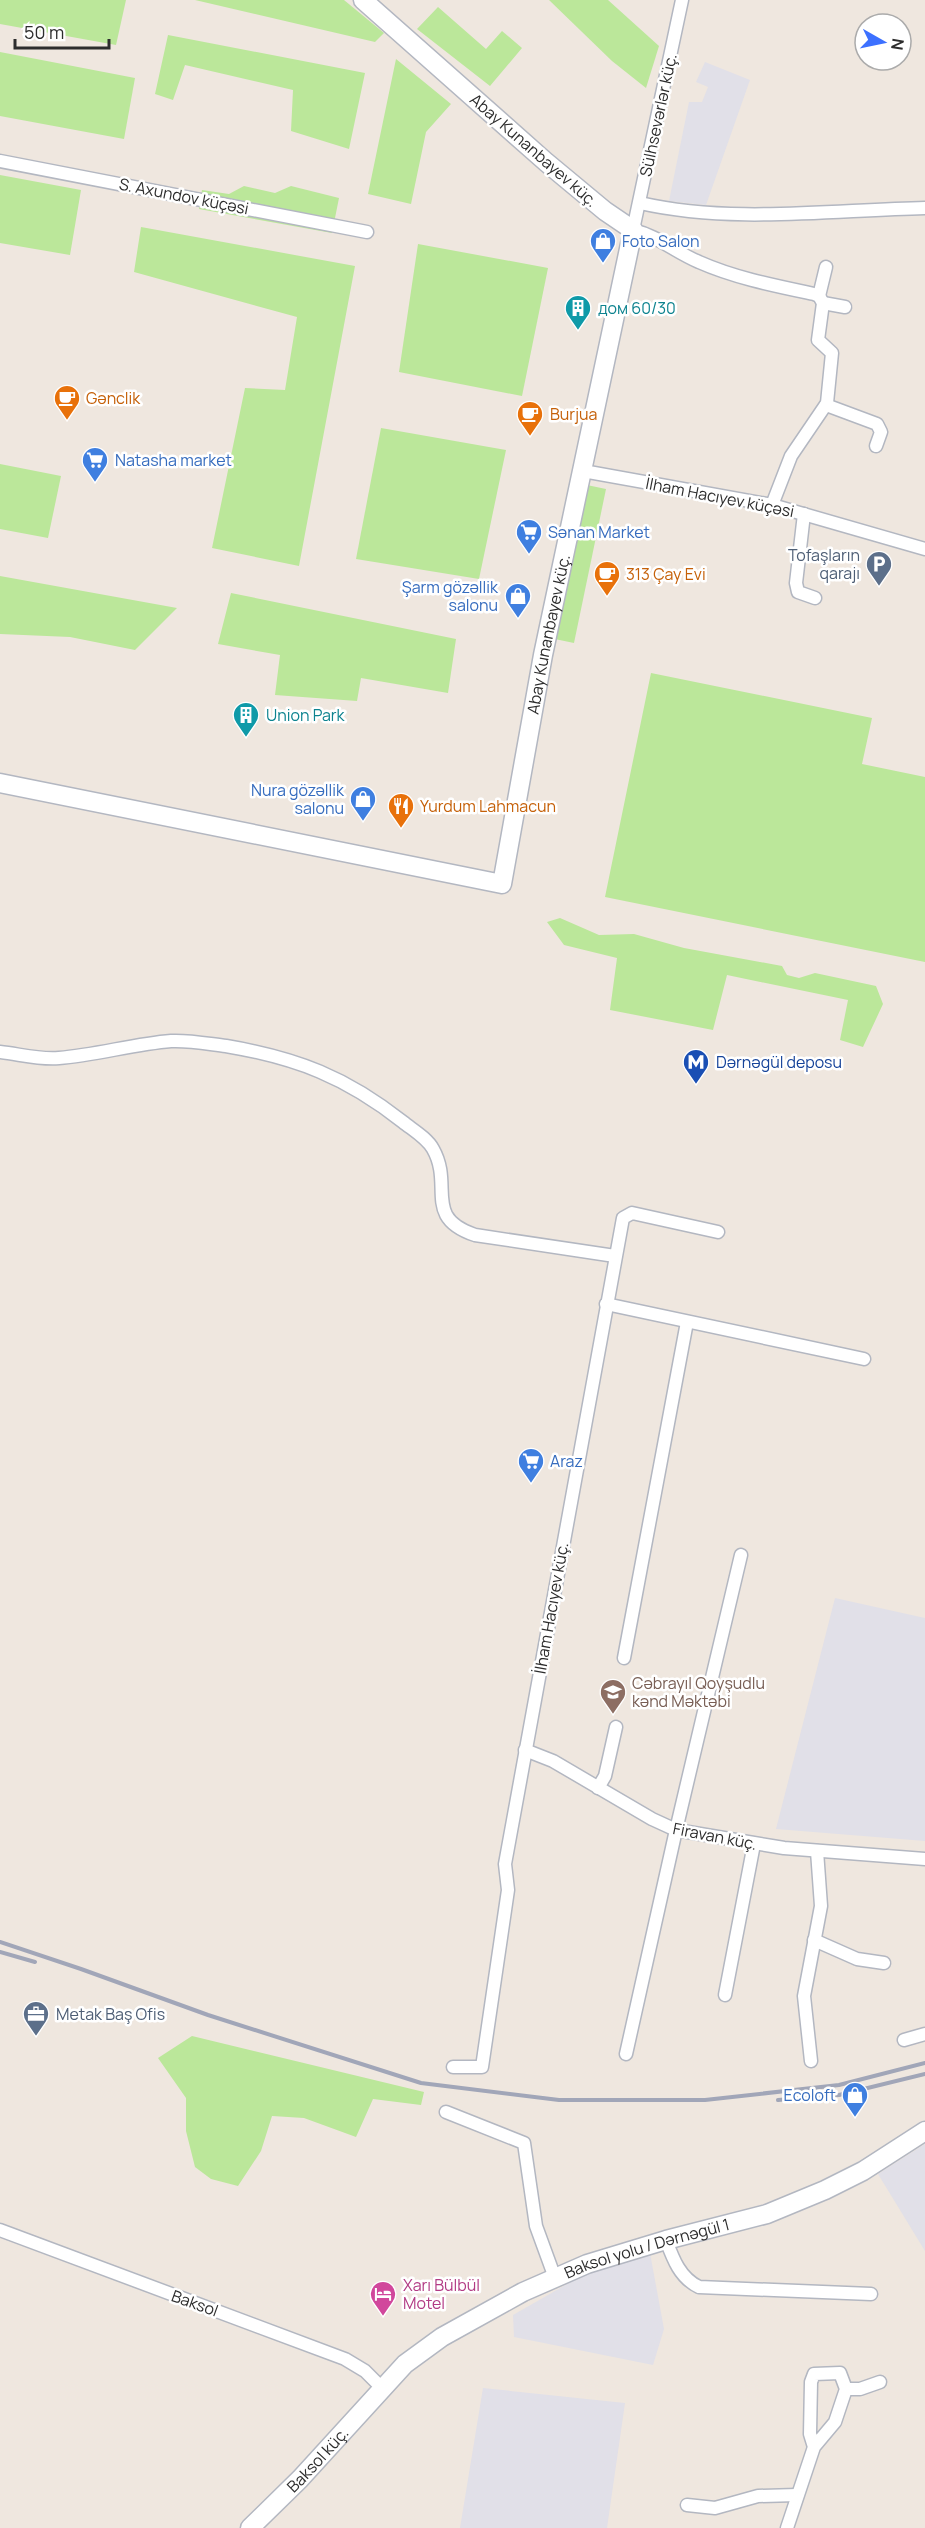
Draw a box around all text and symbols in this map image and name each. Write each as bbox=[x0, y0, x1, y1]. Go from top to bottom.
scale bar bbox=[15, 12, 110, 50]
north arrow bbox=[853, 12, 913, 72]
text: 50 m bbox=[24, 20, 64, 44]
text: N bbox=[886, 37, 910, 52]
street label: Sülhsevərlər küç. bbox=[634, 52, 682, 178]
street label: Abay Kunanbayev küç. bbox=[466, 88, 602, 212]
street label: S. Axundov küçəsi bbox=[117, 173, 251, 219]
shop icon: Foto Salon bbox=[588, 226, 618, 264]
place label: Foto Salon bbox=[622, 230, 700, 252]
building icon: дом 60/30 bbox=[563, 293, 593, 331]
place label: дом 60/30 bbox=[598, 297, 676, 319]
cafe icon: Gənclik bbox=[52, 383, 82, 421]
place label: Gənclik bbox=[86, 387, 141, 409]
cafe icon: Burjua bbox=[515, 399, 545, 437]
place label: Burjua bbox=[550, 403, 597, 425]
supermarket icon: Natasha market bbox=[80, 445, 110, 483]
place label: Natasha market bbox=[115, 449, 232, 471]
street label: İlham Hacıyev küçəsi bbox=[644, 472, 796, 522]
supermarket icon: Sənan Market bbox=[514, 517, 544, 555]
place label: Sənan Market bbox=[548, 521, 650, 543]
place label: Tofaşların qarajı bbox=[788, 544, 860, 584]
parking icon: Tofaşların qarajı bbox=[864, 549, 894, 587]
street label: Abay Kunanbayev küç. bbox=[522, 552, 575, 716]
cafe icon: 313 Çay Evi bbox=[592, 559, 622, 597]
place label: 313 Çay Evi bbox=[626, 563, 706, 585]
place label: Şarm gözəllik salonu bbox=[402, 576, 499, 616]
shop icon: Şarm gözəllik salonu bbox=[503, 581, 533, 619]
building icon: Union Park bbox=[231, 700, 261, 738]
place label: Union Park bbox=[266, 704, 346, 726]
place label: Nura gözəllik salonu bbox=[251, 779, 345, 819]
shop icon: Nura gözəllik salonu bbox=[348, 784, 378, 822]
restaurant icon: Yurdum Lahmacun bbox=[386, 791, 416, 829]
place label: Yurdum Lahmacun bbox=[420, 795, 556, 817]
metro station icon: Dərnəgül deposu bbox=[681, 1047, 711, 1085]
place label: Dərnəgül deposu bbox=[716, 1051, 842, 1073]
supermarket icon: Araz bbox=[516, 1446, 546, 1484]
place label: Araz bbox=[550, 1450, 583, 1472]
street label: İlham Hacıyev küç. bbox=[529, 1540, 573, 1676]
place label: Cəbrayıl Qoyşudlu kənd Məktəbi bbox=[632, 1672, 765, 1712]
school or university icon: Cəbrayıl Qoyşudlu kənd Məktəbi bbox=[598, 1677, 628, 1715]
street label: Firavan küç. bbox=[671, 1817, 759, 1855]
office icon: Metak Baş Ofis bbox=[21, 1999, 51, 2037]
place label: Metak Baş Ofis bbox=[56, 2003, 165, 2025]
shop icon: Ecoloft bbox=[840, 2080, 870, 2118]
place label: Ecoloft bbox=[784, 2084, 836, 2106]
street label: Baksol yolu / Dərnəgül 1 bbox=[561, 2213, 732, 2284]
place label: Xarı Bülbül Motel bbox=[403, 2274, 480, 2314]
hotel icon: Xarı Bülbül Motel bbox=[368, 2279, 398, 2317]
street label: Baksol bbox=[169, 2284, 221, 2322]
street label: Baksol küç. bbox=[282, 2422, 353, 2497]

